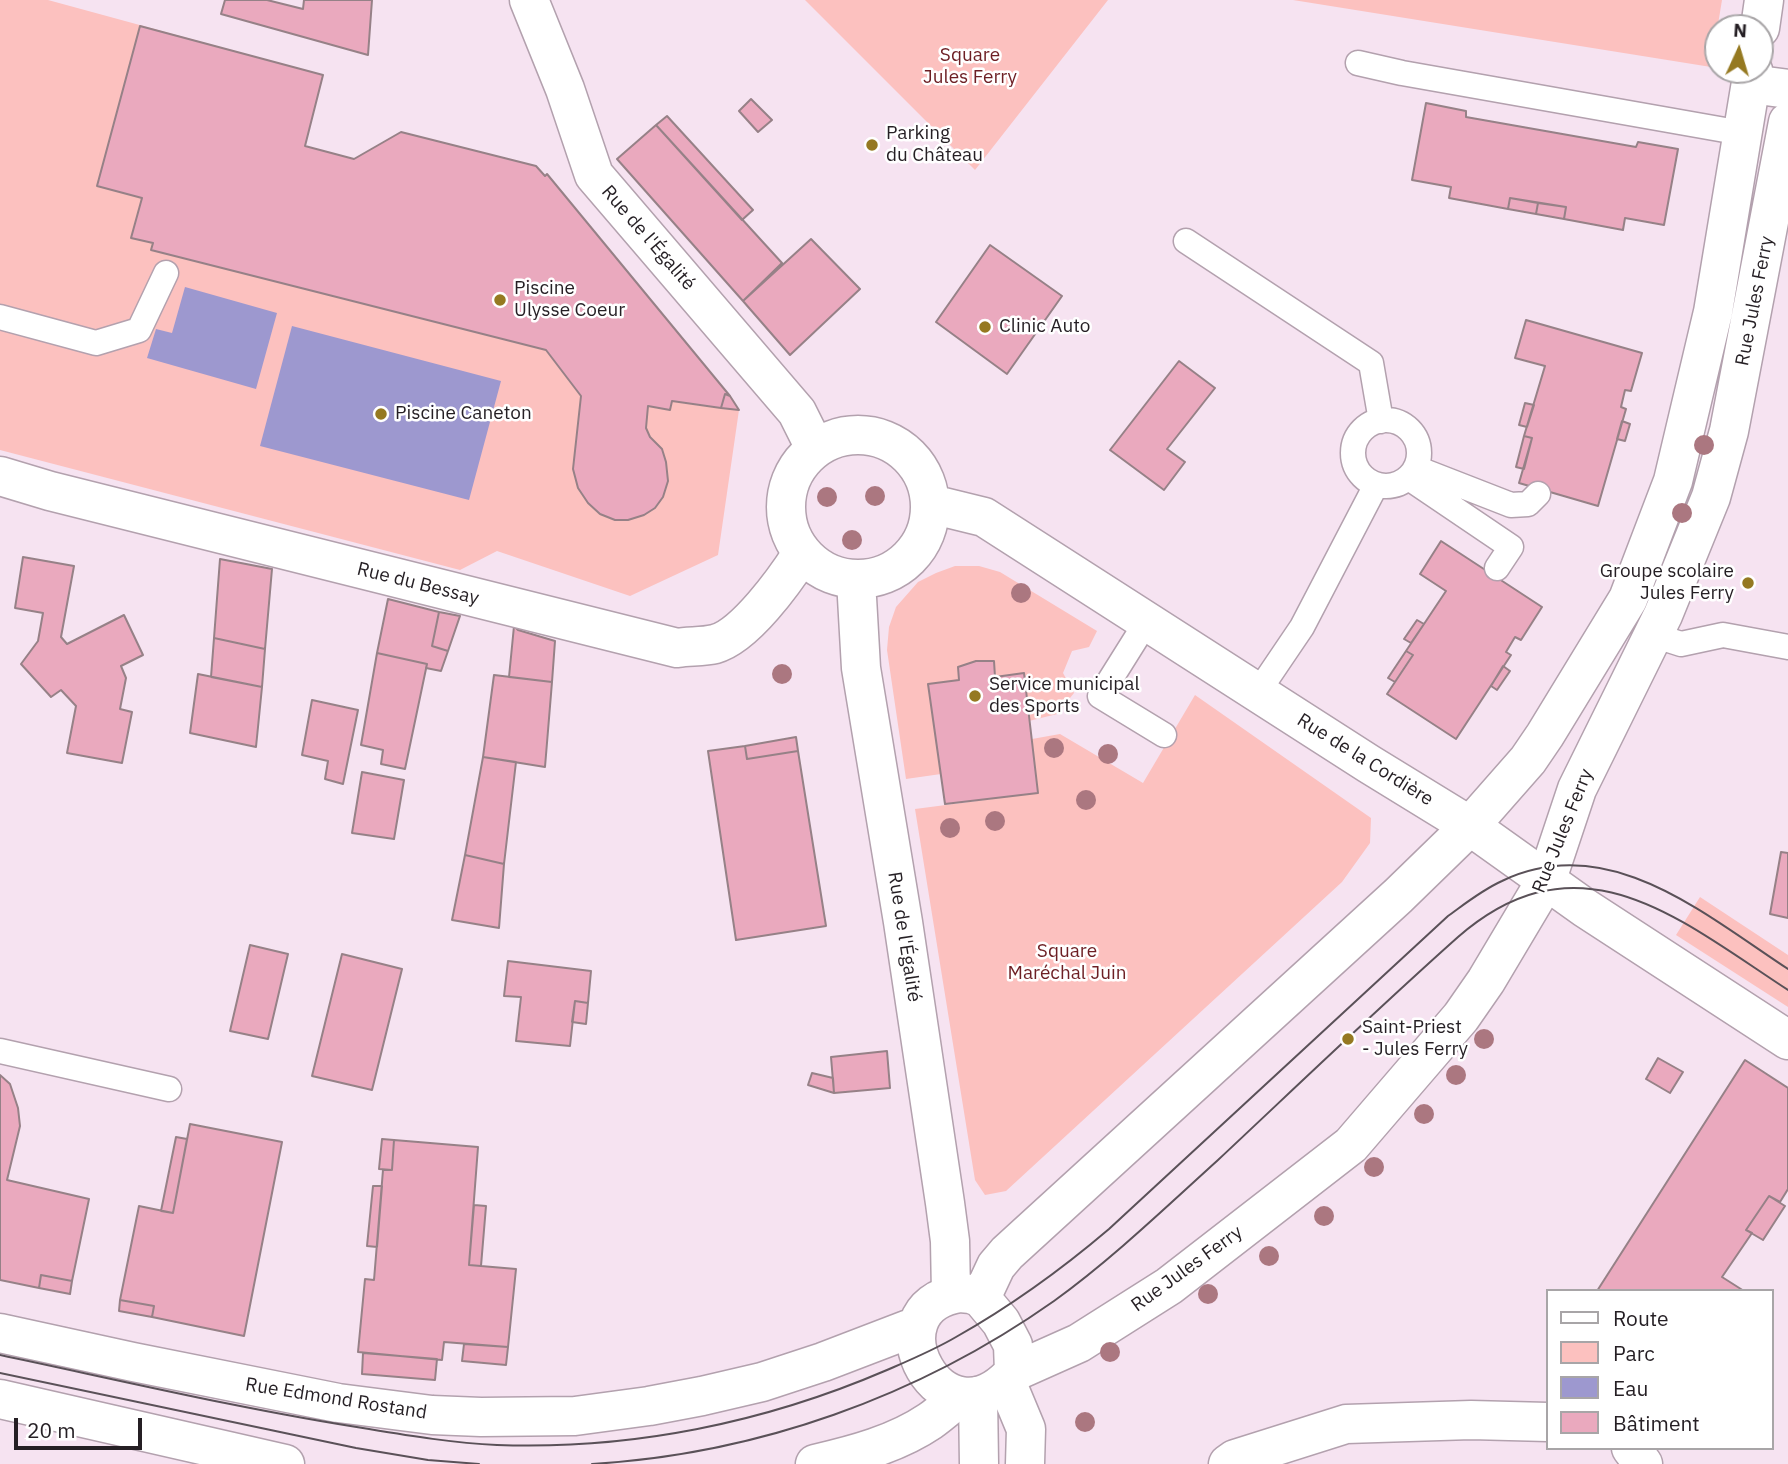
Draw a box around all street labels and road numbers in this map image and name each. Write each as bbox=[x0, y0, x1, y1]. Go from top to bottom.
street label: Rue de l'Égalité bbox=[596, 181, 700, 295]
street label: Rue Jules Ferry bbox=[1731, 234, 1779, 368]
street label: Rue du Bessay bbox=[355, 558, 481, 610]
street label: Rue de la Cordière bbox=[1293, 709, 1437, 811]
street label: Rue Jules Ferry bbox=[1528, 766, 1598, 896]
street label: Rue de l'Égalité bbox=[882, 870, 926, 1004]
street label: Rue Jules Ferry bbox=[1127, 1221, 1247, 1317]
street label: Rue Edmond Rostand bbox=[244, 1373, 428, 1425]

